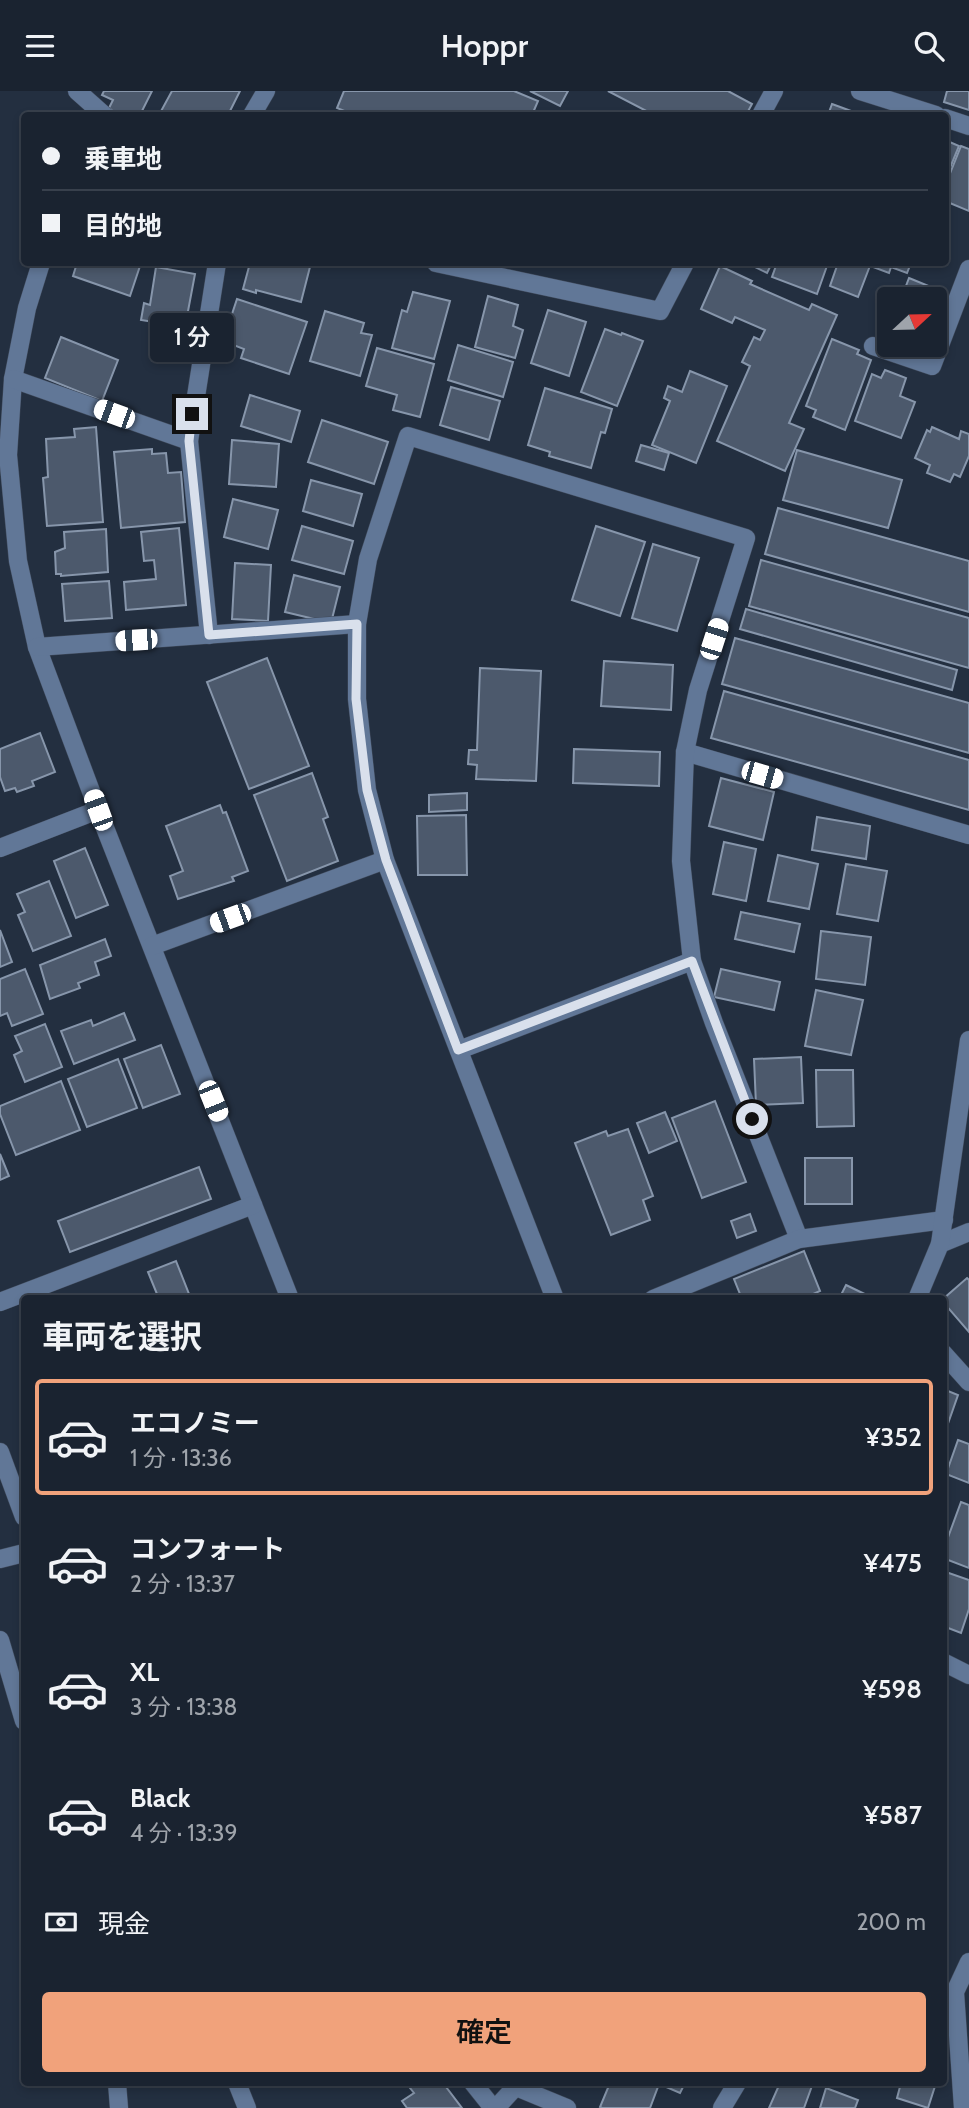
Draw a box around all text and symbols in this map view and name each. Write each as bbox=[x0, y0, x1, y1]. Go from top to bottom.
text: Hoppr bbox=[441, 26, 528, 65]
icon: menu bbox=[21, 27, 59, 65]
icon: search bbox=[910, 27, 948, 65]
text: 乗車地 bbox=[84, 143, 162, 175]
text: 目的地 bbox=[84, 210, 162, 242]
north arrow bbox=[877, 287, 947, 357]
map controls bbox=[877, 287, 947, 357]
callout: 1 分 bbox=[150, 313, 234, 361]
text: 1 分 bbox=[174, 323, 210, 351]
car bbox=[91, 397, 138, 431]
route end bbox=[176, 398, 208, 430]
car bbox=[698, 616, 731, 662]
car bbox=[115, 628, 158, 652]
car bbox=[739, 759, 786, 791]
car bbox=[81, 787, 116, 833]
car bbox=[207, 901, 254, 935]
car bbox=[196, 1078, 231, 1124]
route start bbox=[736, 1103, 768, 1135]
text: 車両を選択 bbox=[42, 1317, 202, 1356]
icon: car bbox=[46, 1406, 109, 1469]
text: エコノミー bbox=[130, 1407, 260, 1439]
text: ¥352 bbox=[865, 1421, 922, 1453]
text: 1 分 · 13:36 bbox=[130, 1444, 232, 1472]
icon: car bbox=[46, 1532, 109, 1595]
text: コンフォート bbox=[130, 1533, 285, 1565]
text: ¥475 bbox=[864, 1547, 922, 1579]
text: 2 分 · 13:37 bbox=[130, 1570, 235, 1598]
text: XL bbox=[130, 1656, 159, 1688]
icon: car bbox=[46, 1658, 109, 1721]
text: ¥598 bbox=[862, 1673, 922, 1705]
text: 3 分 · 13:38 bbox=[130, 1693, 238, 1721]
text: Black bbox=[130, 1782, 190, 1814]
icon: car bbox=[46, 1784, 109, 1847]
text: ¥587 bbox=[864, 1799, 922, 1831]
text: 4 分 · 13:39 bbox=[130, 1819, 238, 1847]
icon: cash bbox=[42, 1903, 80, 1941]
text: 現金 bbox=[98, 1908, 150, 1940]
text: 200 m bbox=[856, 1908, 926, 1936]
button: 確定 bbox=[42, 1992, 926, 2072]

